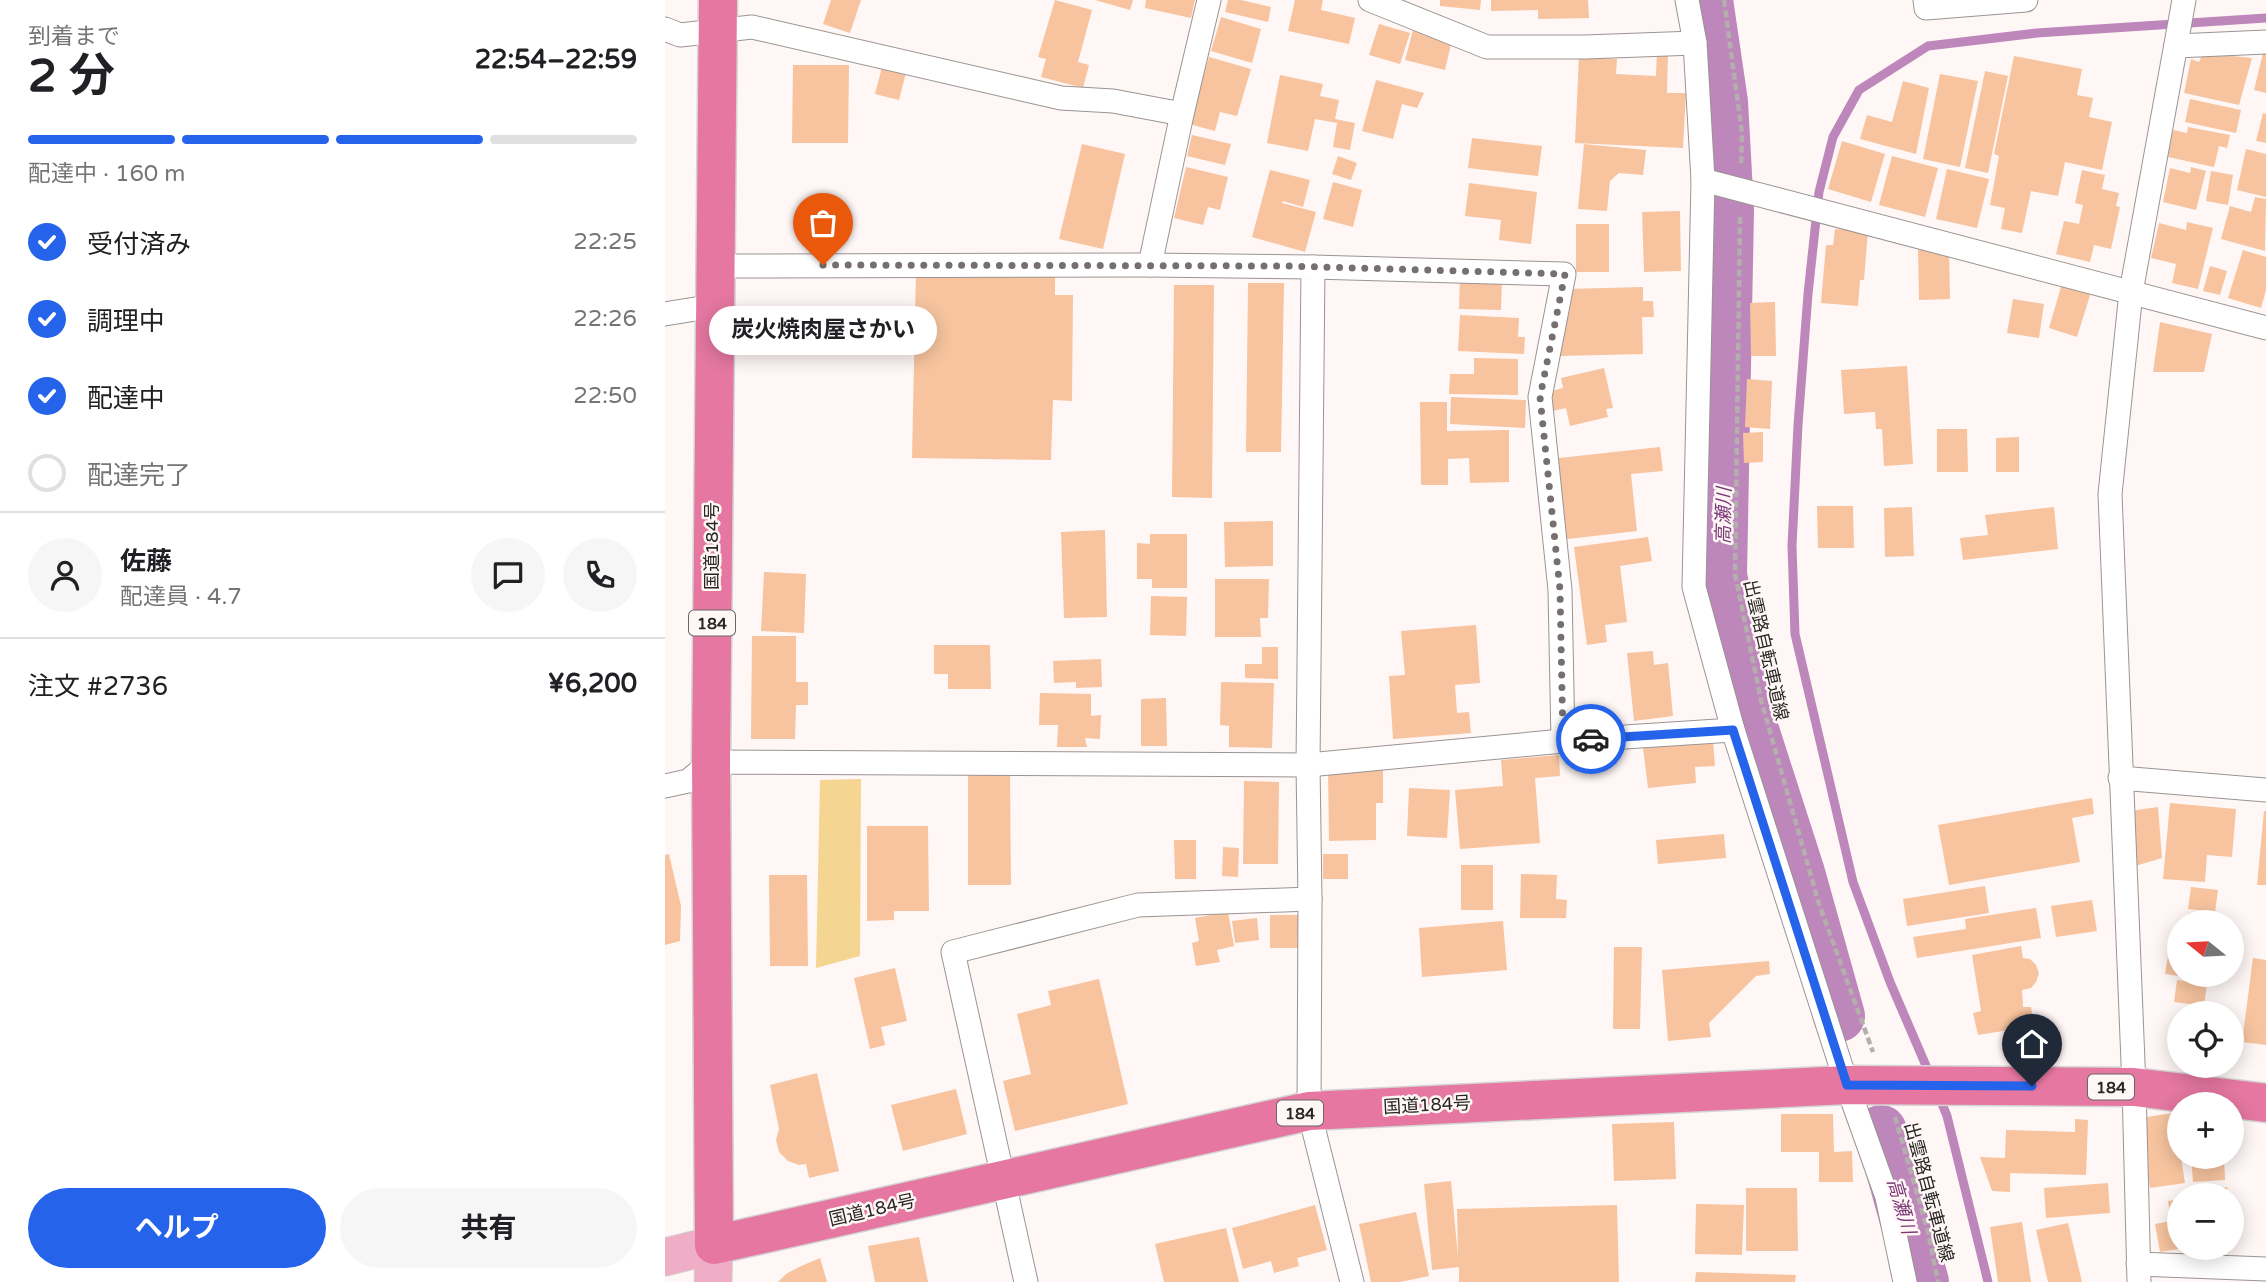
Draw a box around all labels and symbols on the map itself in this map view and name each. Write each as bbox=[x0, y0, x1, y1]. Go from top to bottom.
pin bbox=[793, 193, 853, 265]
callout: 炭火焼肉屋さかい bbox=[709, 307, 937, 356]
water label: 高瀬川 bbox=[1713, 485, 1736, 545]
street label: 国道184号 bbox=[701, 502, 723, 590]
street label: 出雲路自転車道線 bbox=[1739, 577, 1793, 723]
road number: 184 bbox=[689, 610, 735, 636]
courier bbox=[1556, 704, 1626, 774]
north arrow bbox=[2167, 910, 2243, 987]
pin bbox=[2002, 1014, 2062, 1086]
road number: 184 bbox=[2088, 1074, 2134, 1100]
street label: 国道184号 bbox=[1383, 1092, 1471, 1118]
road number: 184 bbox=[1277, 1100, 1323, 1126]
street label: 出雲路自転車道線 bbox=[1900, 1120, 1958, 1264]
water label: 高瀬川 bbox=[1883, 1176, 1920, 1239]
street label: 国道184号 bbox=[827, 1189, 917, 1231]

